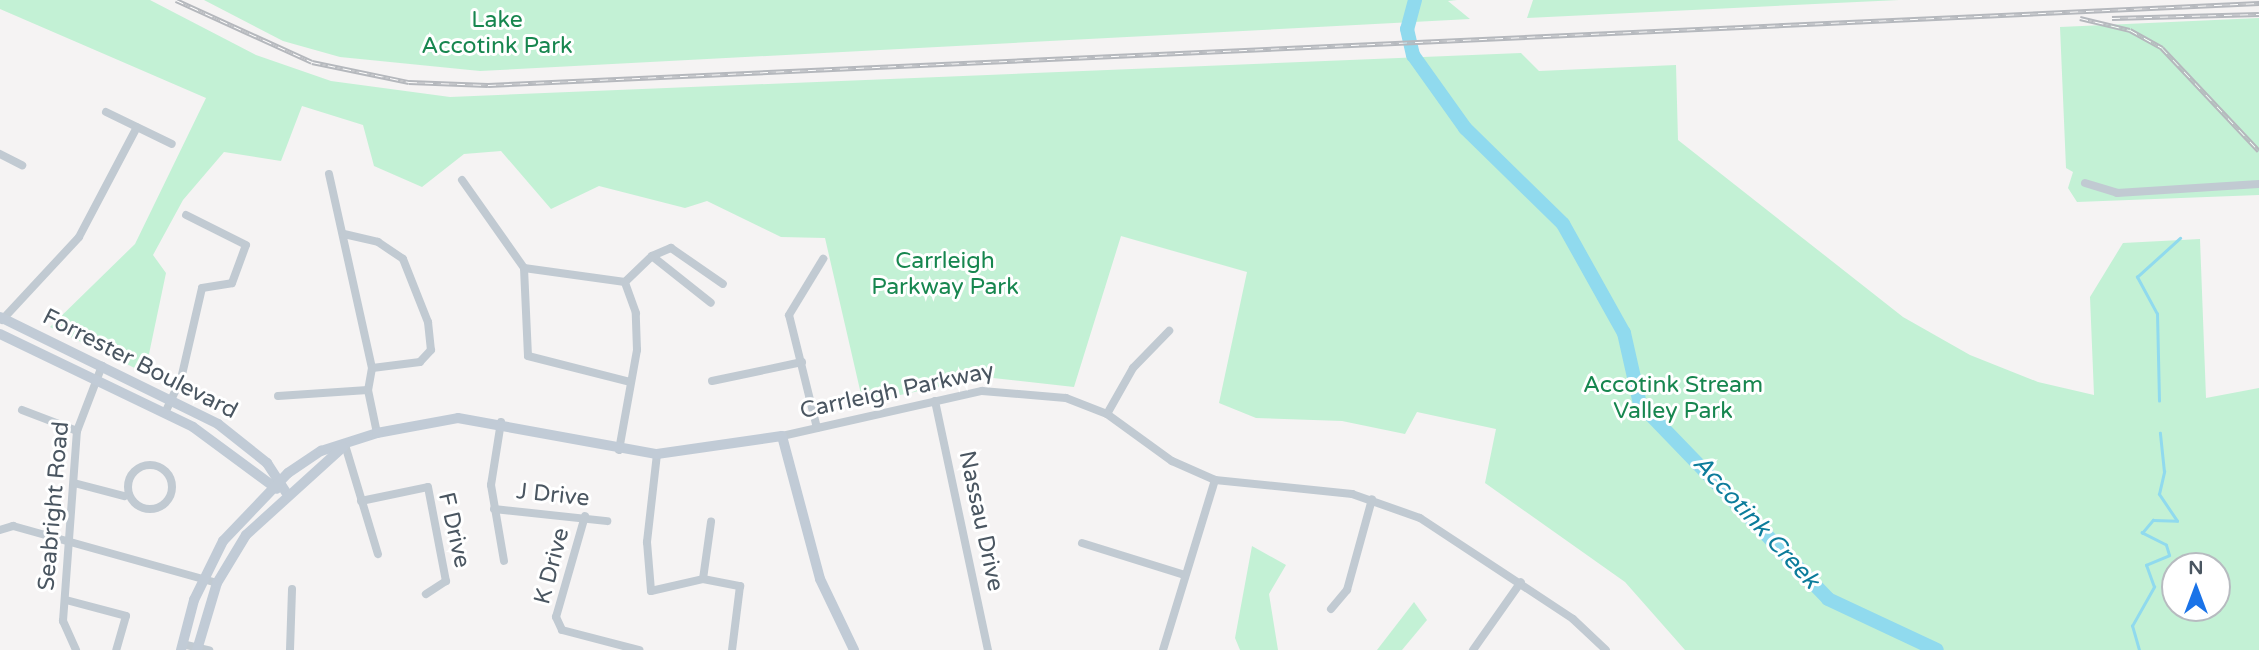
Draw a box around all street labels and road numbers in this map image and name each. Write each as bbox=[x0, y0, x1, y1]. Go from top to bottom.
street label: Forrester Boulevard bbox=[38, 303, 242, 425]
street label: Carrleigh Parkway bbox=[797, 357, 997, 425]
street label: Seabright Road bbox=[33, 420, 75, 592]
street label: Nassau Drive bbox=[953, 448, 1009, 594]
street label: J Drive bbox=[515, 477, 591, 513]
street label: F Drive bbox=[432, 490, 476, 570]
street label: K Drive bbox=[529, 525, 575, 607]

